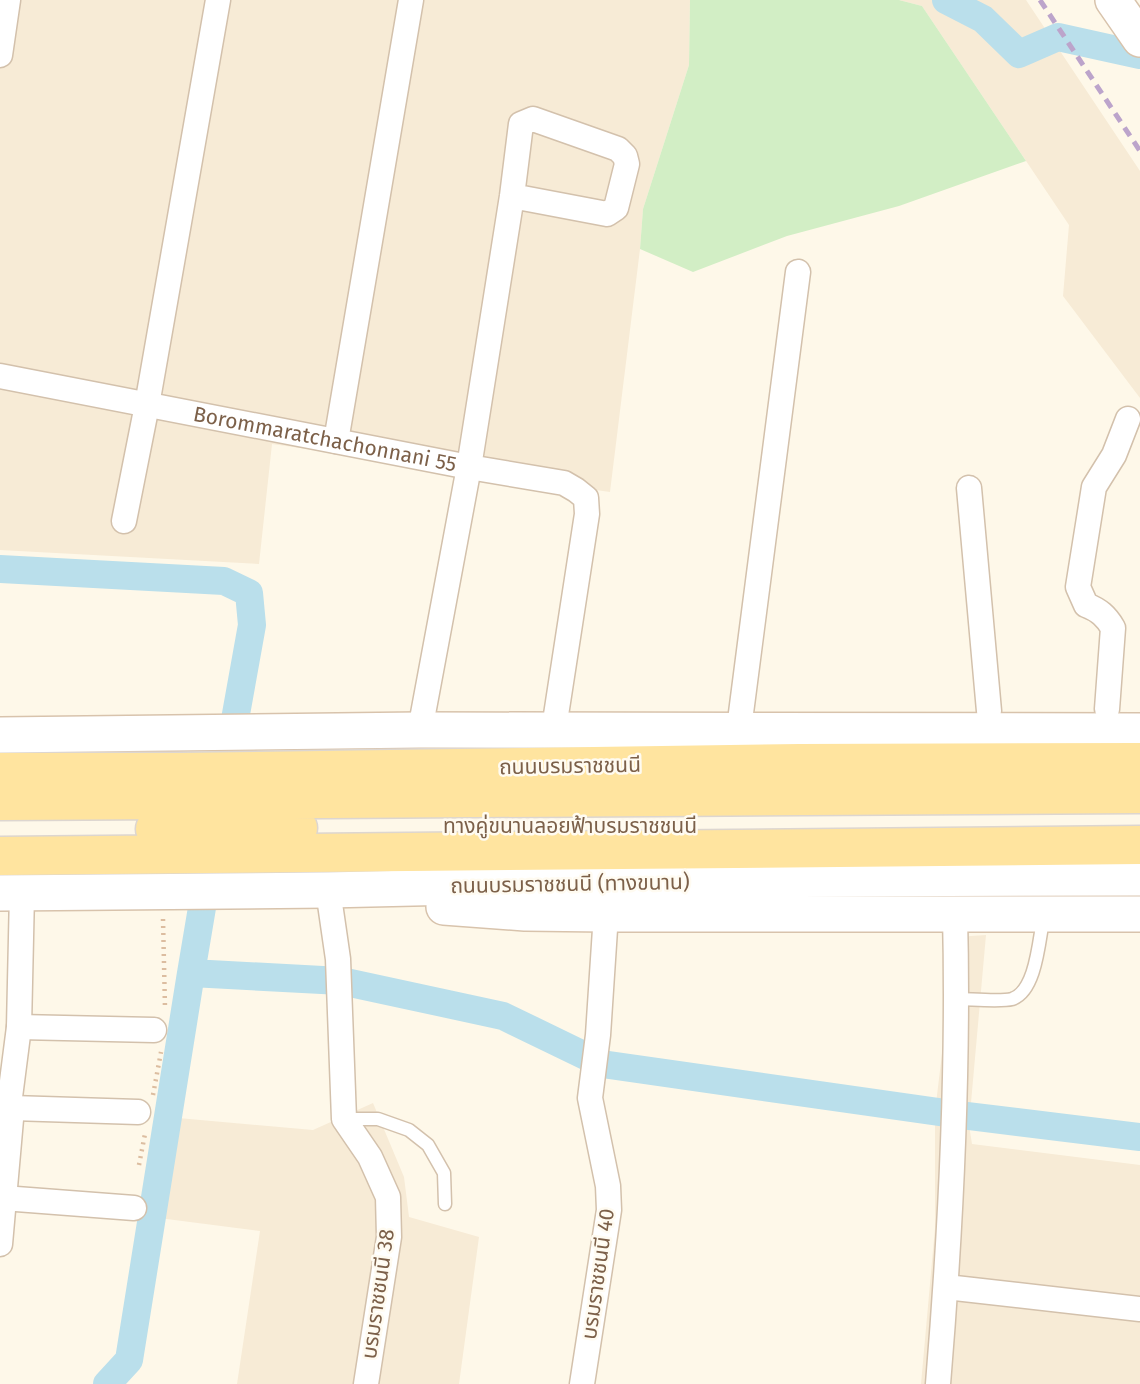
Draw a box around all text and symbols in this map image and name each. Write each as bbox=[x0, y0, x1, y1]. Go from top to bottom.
street label: Borommaratchachonnani 55 bbox=[191, 401, 459, 477]
street label: ถนนบรมราชชนนี bbox=[499, 752, 641, 780]
street label: ทางคู่ขนานลอยฟ้าบรมราชชนนี bbox=[443, 813, 697, 839]
street label: ถนนบรมราชชนนี (ทางขนาน) bbox=[450, 869, 690, 899]
street label: บรมราชชนนี 40 bbox=[576, 1207, 620, 1341]
street label: บรมราชชนนี 38 bbox=[356, 1227, 400, 1361]

